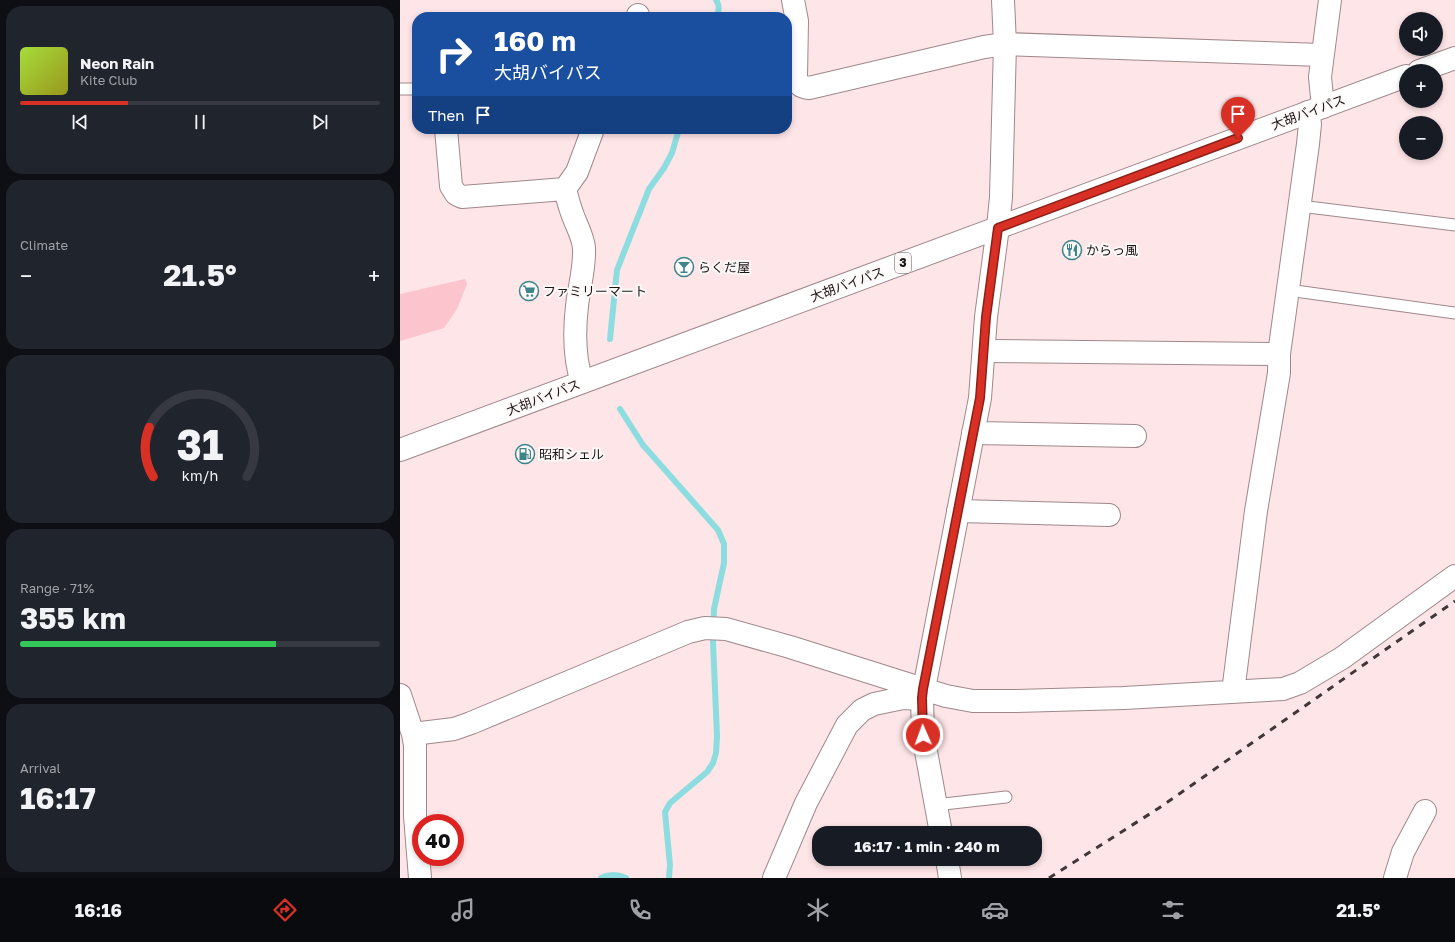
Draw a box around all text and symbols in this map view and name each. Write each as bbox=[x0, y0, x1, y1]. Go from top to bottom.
map controls bbox=[1399, 12, 1443, 160]
button: sound bbox=[1399, 12, 1443, 56]
text: 160 m bbox=[494, 24, 576, 57]
icon: right bbox=[428, 28, 480, 80]
text: Neon Rain bbox=[80, 54, 154, 72]
text: 大胡バイパス bbox=[494, 61, 602, 83]
button: + bbox=[1399, 64, 1443, 108]
text: Kite Club bbox=[80, 72, 137, 88]
street label: 大胡バイパス bbox=[1269, 91, 1347, 133]
pin bbox=[1221, 97, 1255, 138]
icon: arrive bbox=[1227, 103, 1249, 125]
icon: arrive bbox=[472, 104, 494, 126]
text: Then bbox=[428, 106, 464, 124]
icon: previous bbox=[69, 111, 91, 133]
icon: pause bbox=[189, 111, 211, 133]
icon: next bbox=[309, 111, 331, 133]
button: − bbox=[1399, 116, 1443, 160]
text: Climate bbox=[20, 237, 68, 253]
restaurant icon: からっ風 bbox=[1061, 239, 1083, 261]
place label: からっ風 bbox=[1086, 242, 1138, 258]
road number: 3 bbox=[895, 253, 911, 273]
bar icon: らくだ屋 bbox=[673, 256, 695, 278]
text: 21.5° bbox=[163, 257, 237, 293]
place label: らくだ屋 bbox=[698, 259, 750, 275]
text: − bbox=[20, 262, 32, 289]
text: + bbox=[368, 262, 380, 289]
street label: 大胡バイパス bbox=[808, 263, 886, 305]
supermarket icon: ファミリーマート bbox=[518, 280, 540, 302]
place label: ファミリーマート bbox=[543, 283, 647, 299]
street label: 大胡バイパス bbox=[504, 376, 582, 418]
text: 31 bbox=[177, 419, 223, 469]
fuel station icon: 昭和シェル bbox=[514, 443, 536, 465]
place label: 昭和シェル bbox=[539, 446, 604, 462]
text: km/h bbox=[182, 467, 218, 484]
text: Range · 71% bbox=[20, 580, 94, 596]
text: 355 km bbox=[20, 600, 126, 636]
position arrow bbox=[902, 714, 944, 756]
text: Arrival bbox=[20, 760, 61, 776]
text: 16:17 bbox=[20, 780, 96, 816]
speed limit sign: 40 bbox=[412, 814, 464, 866]
text: 16:17 · 1 min · 240 m bbox=[854, 837, 1000, 855]
icon: directions bbox=[271, 896, 299, 924]
icon: music bbox=[449, 896, 477, 924]
icon: phone bbox=[626, 896, 654, 924]
icon: climate bbox=[804, 896, 832, 924]
icon: car bbox=[981, 896, 1009, 924]
icon: filters bbox=[1159, 896, 1187, 924]
text: 16:16 bbox=[75, 899, 122, 921]
text: 21.5° bbox=[1336, 899, 1380, 921]

